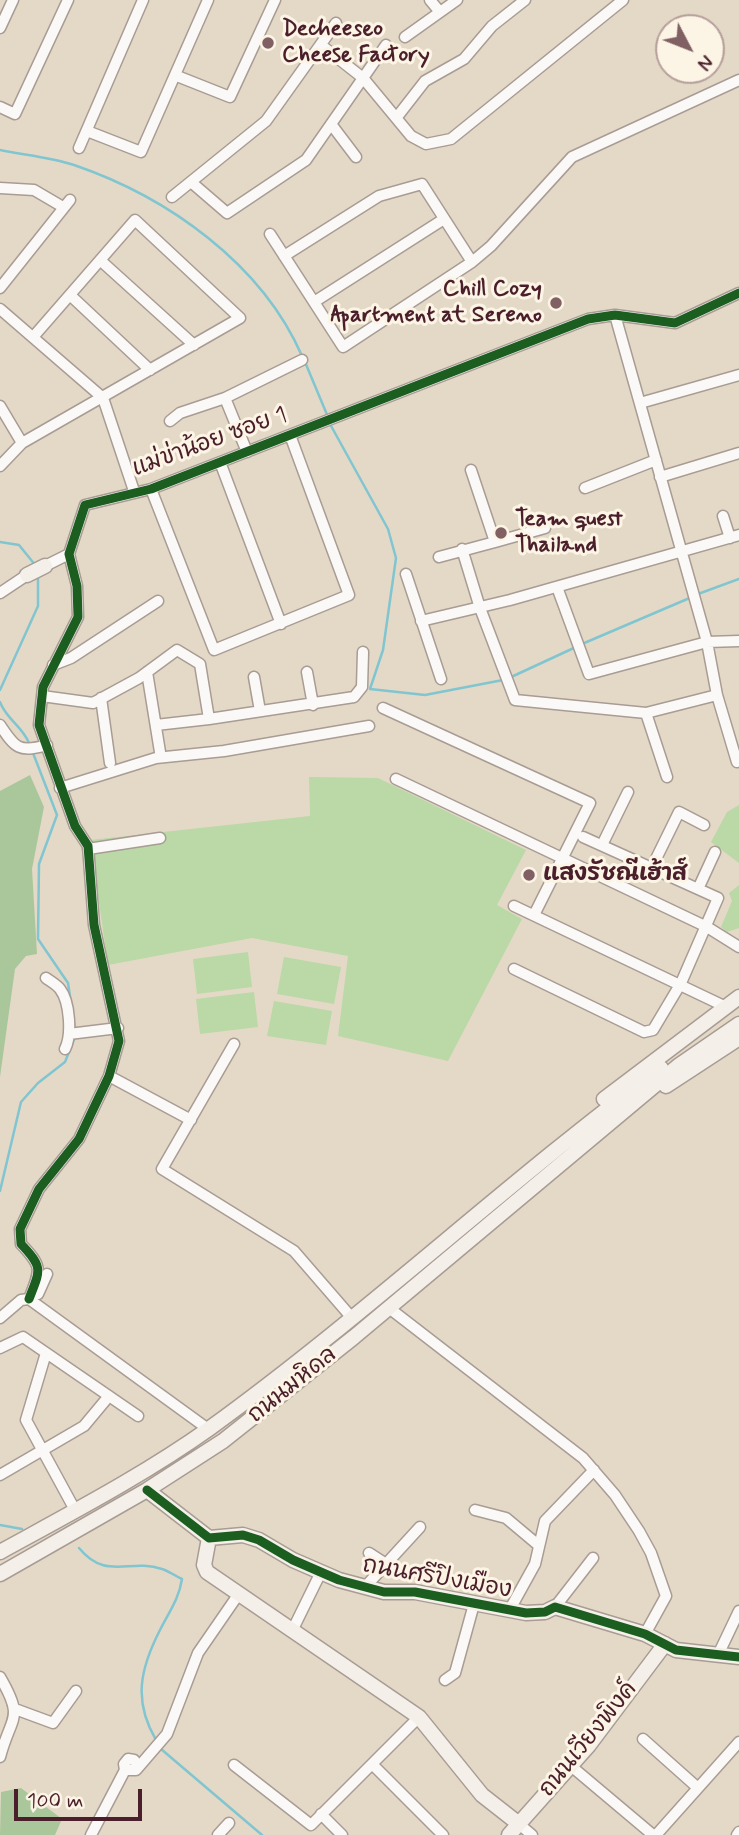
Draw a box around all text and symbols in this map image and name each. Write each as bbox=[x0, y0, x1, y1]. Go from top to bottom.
north arrow bbox=[655, 14, 725, 84]
place label: Decheeseo Cheese Factory bbox=[282, 16, 430, 70]
marker: Decheeseo Cheese Factory bbox=[260, 35, 276, 51]
text: N bbox=[691, 49, 718, 75]
place label: Chill Cozy Apartment at Sereno bbox=[330, 276, 542, 330]
marker: Chill Cozy Apartment at Sereno bbox=[548, 295, 564, 311]
street label: แม่ข่าน้อย ซอย 1 bbox=[129, 402, 291, 484]
place label: Team quest Thailand bbox=[515, 506, 623, 560]
marker: Team quest Thailand bbox=[493, 525, 509, 541]
place label: แสงรัชณีเฮ้าส์ bbox=[543, 861, 687, 889]
marker: แสงรัชณีเฮ้าส์ bbox=[521, 867, 537, 883]
street label: ถนนมหิดล bbox=[243, 1342, 343, 1430]
street label: ถนนศรีปิงเมือง bbox=[360, 1552, 514, 1606]
street label: ถนนเวียงพิงค์ bbox=[534, 1677, 644, 1803]
scale bar bbox=[18, 1776, 145, 1820]
text: 100 m bbox=[27, 1787, 83, 1815]

